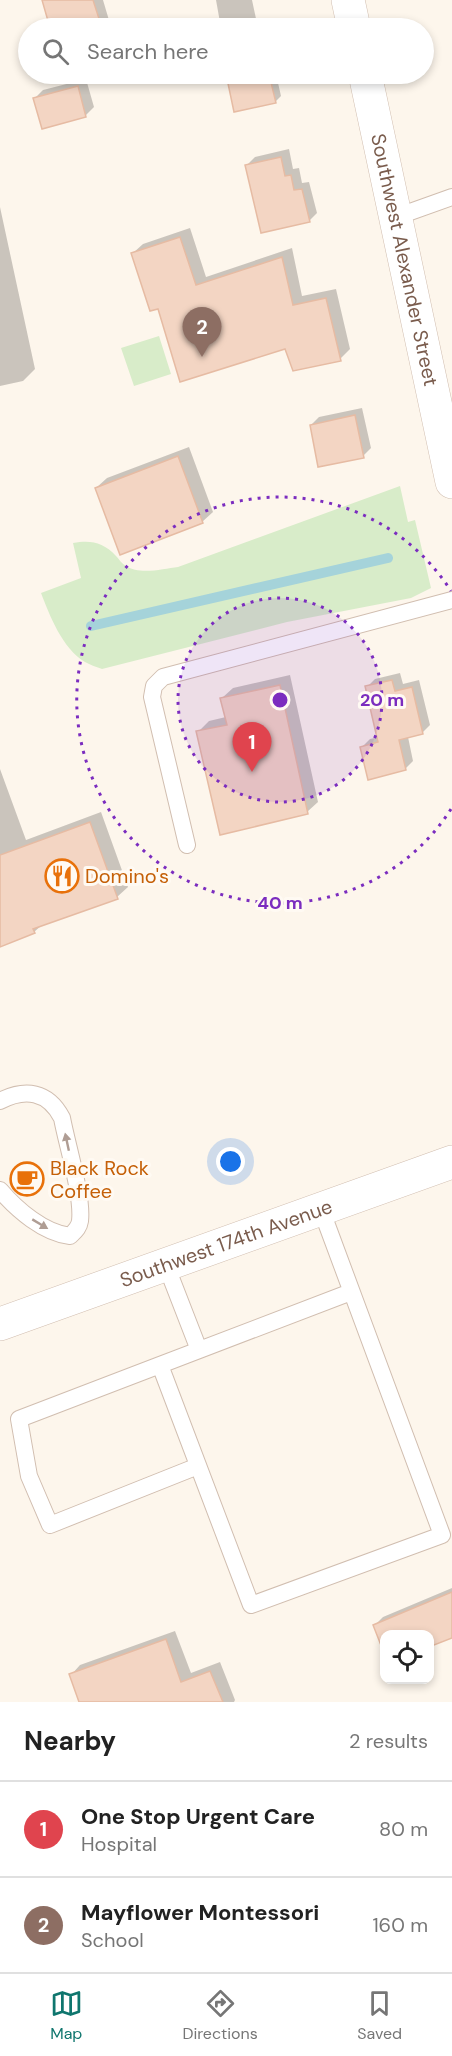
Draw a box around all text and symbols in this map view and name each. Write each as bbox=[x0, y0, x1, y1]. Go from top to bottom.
search box bbox=[18, 18, 434, 84]
icon: search bbox=[39, 35, 72, 68]
text: Search here bbox=[87, 37, 208, 66]
street label: Southwest Alexander Street bbox=[365, 131, 444, 389]
pin: 2 bbox=[182, 308, 222, 357]
text: 20 m bbox=[360, 688, 404, 712]
centre of rings bbox=[270, 690, 290, 710]
pin: 1 bbox=[232, 722, 272, 772]
restaurant icon: Domino's bbox=[44, 858, 80, 894]
place label: Domino's bbox=[85, 863, 169, 889]
text: 40 m bbox=[257, 891, 303, 915]
one-way arrow bbox=[62, 1133, 71, 1152]
your location bbox=[216, 1147, 245, 1176]
place label: Black Rock Coffee bbox=[50, 1155, 149, 1204]
cafe icon: Black Rock Coffee bbox=[9, 1161, 45, 1197]
street label: Southwest 174th Avenue bbox=[116, 1193, 336, 1293]
one-way arrow bbox=[32, 1218, 48, 1229]
map controls bbox=[380, 1630, 434, 1684]
button: locate bbox=[380, 1630, 434, 1684]
text: Nearby bbox=[24, 1724, 116, 1758]
text: 2 results bbox=[349, 1728, 428, 1754]
text: One Stop Urgent Care bbox=[81, 1802, 315, 1831]
text: 1 bbox=[40, 1816, 47, 1842]
text: 80 m bbox=[379, 1816, 428, 1842]
text: Hospital bbox=[81, 1831, 157, 1857]
text: Mayflower Montessori bbox=[81, 1898, 319, 1927]
text: 2 bbox=[38, 1912, 49, 1938]
text: 160 m bbox=[372, 1912, 428, 1938]
text: School bbox=[81, 1927, 144, 1953]
tab: Map bbox=[50, 1987, 83, 2044]
tab: Directions bbox=[182, 1987, 258, 2044]
tab: Saved bbox=[357, 1987, 402, 2044]

